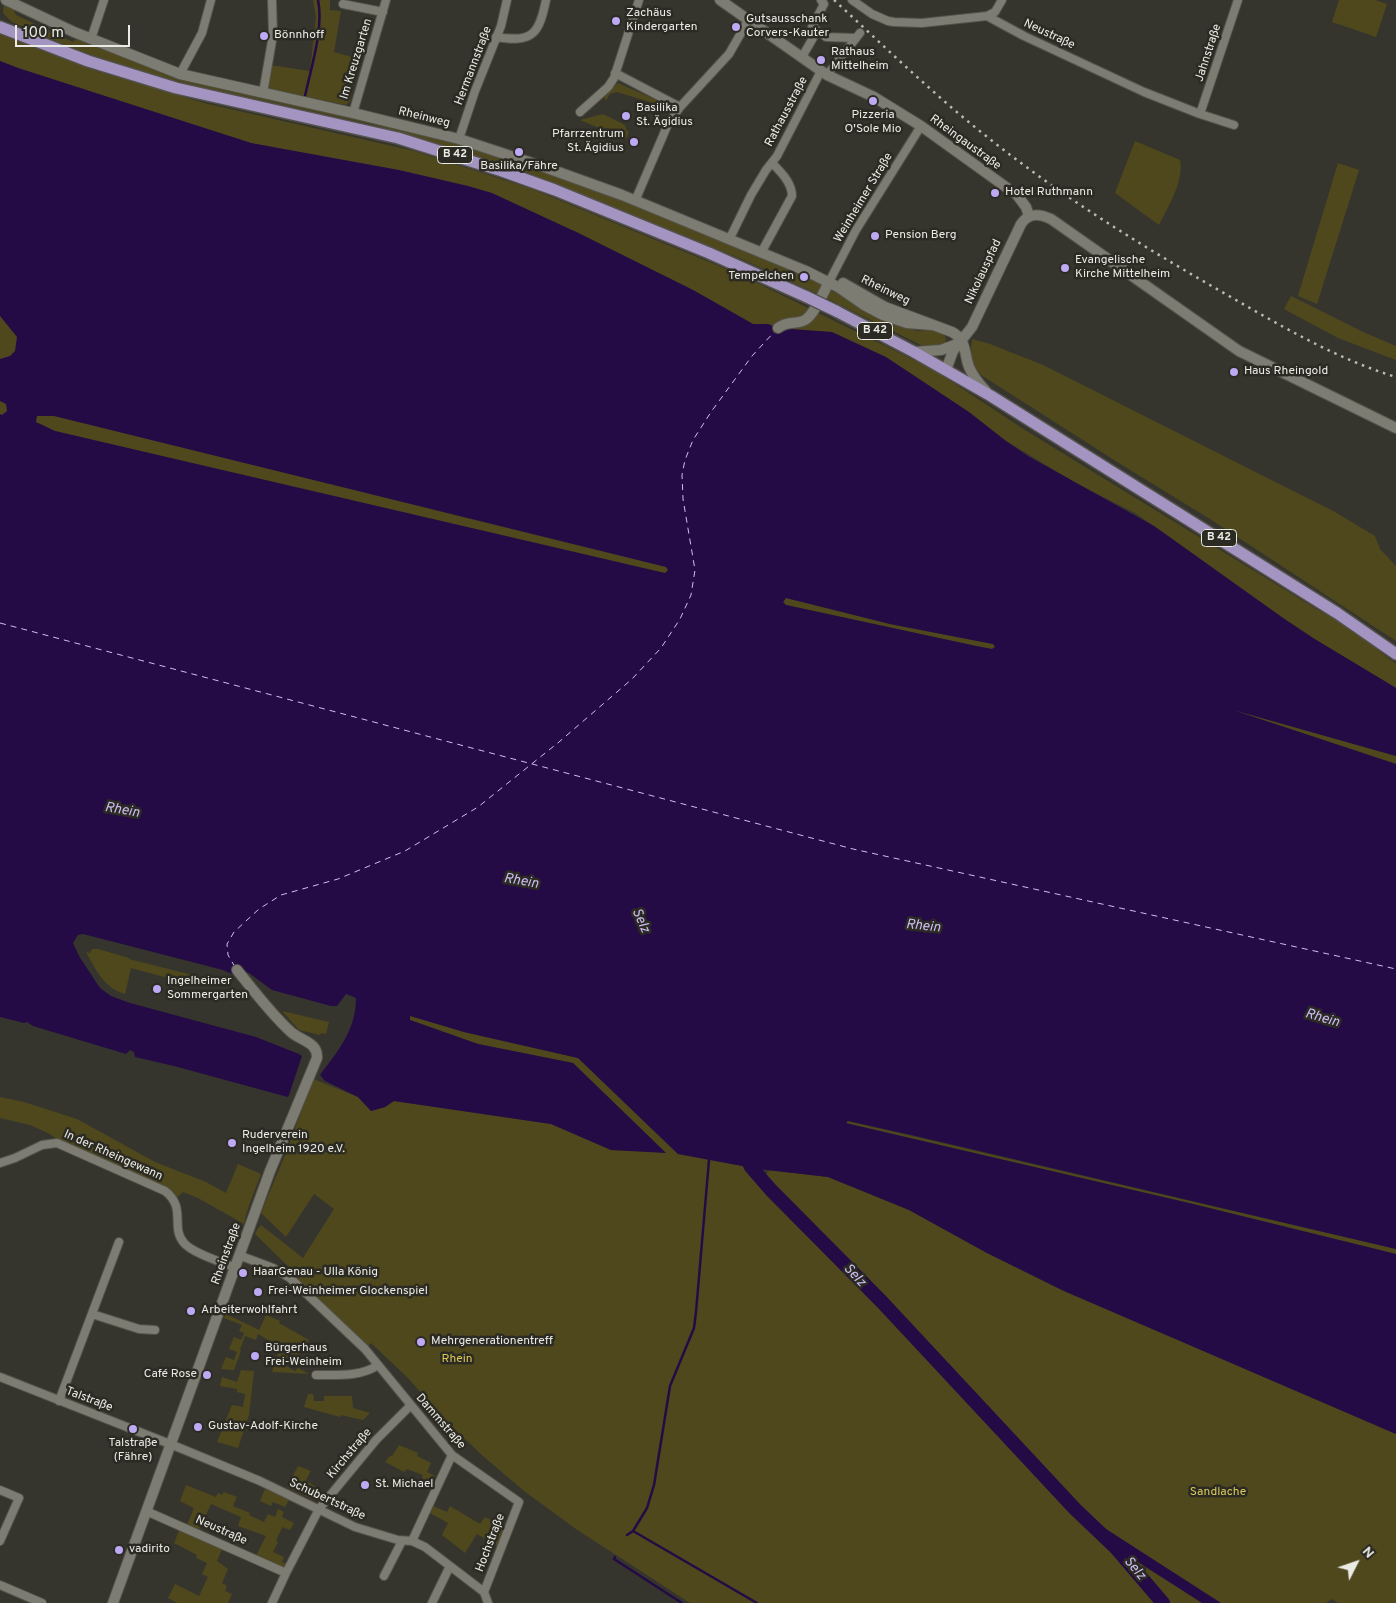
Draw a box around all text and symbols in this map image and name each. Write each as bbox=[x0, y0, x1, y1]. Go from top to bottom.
place label: Zachäus Kindergarten bbox=[626, 7, 697, 35]
place label: Gutsausschank Corvers-Kauter bbox=[746, 13, 829, 41]
scale bar bbox=[18, 15, 132, 47]
marker: Zachäus Kindergarten bbox=[610, 15, 622, 27]
street label: Im Kreuzgarten bbox=[338, 17, 376, 101]
street label: Neustraße bbox=[1021, 17, 1077, 53]
marker: Gutsausschank Corvers-Kauter bbox=[730, 21, 742, 33]
street label: Jahnstraße bbox=[1193, 22, 1225, 84]
text: 100 m bbox=[23, 24, 64, 43]
street label: Hermannstraße bbox=[452, 25, 496, 107]
place label: Bönnhoff bbox=[274, 29, 324, 43]
marker: Bönnhoff bbox=[258, 30, 270, 42]
place label: Rathaus Mittelheim bbox=[831, 46, 889, 74]
marker: Rathaus Mittelheim bbox=[815, 54, 827, 66]
street label: Rathausstraße bbox=[763, 75, 811, 149]
marker: Pizzeria O'Sole Mio bbox=[867, 95, 879, 107]
place label: Basilika St. Ägidius bbox=[636, 102, 693, 130]
street label: Rheinweg bbox=[397, 105, 451, 131]
place label: Pizzeria O'Sole Mio bbox=[845, 109, 901, 137]
marker: Basilika St. Ägidius bbox=[620, 110, 632, 122]
street label: Rheingaustraße bbox=[927, 112, 1003, 174]
place label: Pfarrzentrum St. Ägidius bbox=[552, 128, 624, 156]
marker: Pfarrzentrum St. Ägidius bbox=[628, 136, 640, 148]
road number: B 42 bbox=[438, 146, 472, 164]
marker: Basilika/Fähre bbox=[513, 146, 525, 158]
street label: Weinheimer Straße bbox=[832, 151, 896, 245]
place label: Basilika/Fähre bbox=[480, 160, 558, 174]
place label: Hotel Ruthmann bbox=[1005, 186, 1093, 200]
marker: Hotel Ruthmann bbox=[989, 187, 1001, 199]
place label: Pension Berg bbox=[885, 229, 956, 243]
marker: Pension Berg bbox=[869, 230, 881, 242]
street label: Nikolauspfad bbox=[963, 237, 1005, 307]
place label: Evangelische Kirche Mittelheim bbox=[1075, 254, 1170, 282]
marker: Evangelische Kirche Mittelheim bbox=[1059, 262, 1071, 274]
place label: Tempelchen bbox=[728, 270, 794, 284]
marker: Tempelchen bbox=[798, 271, 810, 283]
street label: Rheinweg bbox=[858, 273, 912, 309]
road number: B 42 bbox=[858, 322, 892, 340]
place label: Haus Rheingold bbox=[1244, 365, 1328, 379]
marker: Haus Rheingold bbox=[1228, 366, 1240, 378]
road number: B 42 bbox=[1202, 530, 1236, 546]
water label: Rhein bbox=[103, 800, 141, 822]
water label: Rhein bbox=[502, 871, 540, 893]
water label: Selz bbox=[627, 906, 653, 936]
water label: Rhein bbox=[905, 917, 941, 937]
place label: Ingelheimer Sommergarten bbox=[167, 975, 248, 1003]
marker: Ingelheimer Sommergarten bbox=[151, 983, 163, 995]
water label: Rhein bbox=[1303, 1006, 1341, 1032]
street label: In der Rheingewann bbox=[61, 1128, 165, 1184]
place label: Ruderverein Ingelheim 1920 e.V. bbox=[242, 1129, 345, 1157]
marker: Ruderverein Ingelheim 1920 e.V. bbox=[226, 1137, 238, 1149]
street label: Rheinstraße bbox=[209, 1221, 245, 1287]
water label: Selz bbox=[839, 1261, 869, 1291]
place label: HaarGenau - Ulla König bbox=[253, 1266, 378, 1280]
marker: HaarGenau - Ulla König bbox=[237, 1267, 249, 1279]
place label: Frei-Weinheimer Glockenspiel bbox=[268, 1285, 428, 1299]
marker: Frei-Weinheimer Glockenspiel bbox=[252, 1286, 264, 1298]
place label: Arbeiterwohlfahrt bbox=[201, 1304, 298, 1318]
marker: Arbeiterwohlfahrt bbox=[185, 1305, 197, 1317]
place label: Mehrgenerationentreff bbox=[431, 1335, 553, 1349]
marker: Mehrgenerationentreff bbox=[415, 1336, 427, 1348]
place label: Bürgerhaus Frei-Weinheim bbox=[265, 1342, 342, 1370]
marker: Bürgerhaus Frei-Weinheim bbox=[249, 1350, 261, 1362]
park label: Rhein bbox=[441, 1353, 473, 1367]
place label: Café Rose bbox=[144, 1368, 197, 1382]
marker: Café Rose bbox=[201, 1369, 213, 1381]
street label: Talstraße bbox=[64, 1384, 114, 1416]
street label: Dammstraße bbox=[412, 1392, 468, 1452]
place label: Gustav-Adolf-Kirche bbox=[208, 1420, 318, 1434]
marker: Gustav-Adolf-Kirche bbox=[192, 1421, 204, 1433]
marker: Talstraße (Fähre) bbox=[127, 1423, 139, 1435]
street label: Kirchstraße bbox=[325, 1426, 375, 1482]
place label: Talstraße (Fähre) bbox=[108, 1437, 158, 1465]
street label: Schubertstraße bbox=[287, 1476, 367, 1524]
place label: St. Michael bbox=[375, 1478, 433, 1492]
marker: St. Michael bbox=[359, 1479, 371, 1491]
park label: Sandlache bbox=[1190, 1486, 1246, 1500]
street label: Hochstraße bbox=[473, 1512, 509, 1574]
street label: Neustraße bbox=[193, 1513, 249, 1549]
north arrow bbox=[1331, 1538, 1381, 1588]
place label: vadirito bbox=[129, 1543, 170, 1557]
text: N bbox=[1358, 1543, 1377, 1562]
marker: vadirito bbox=[113, 1544, 125, 1556]
water label: Selz bbox=[1119, 1554, 1149, 1584]

